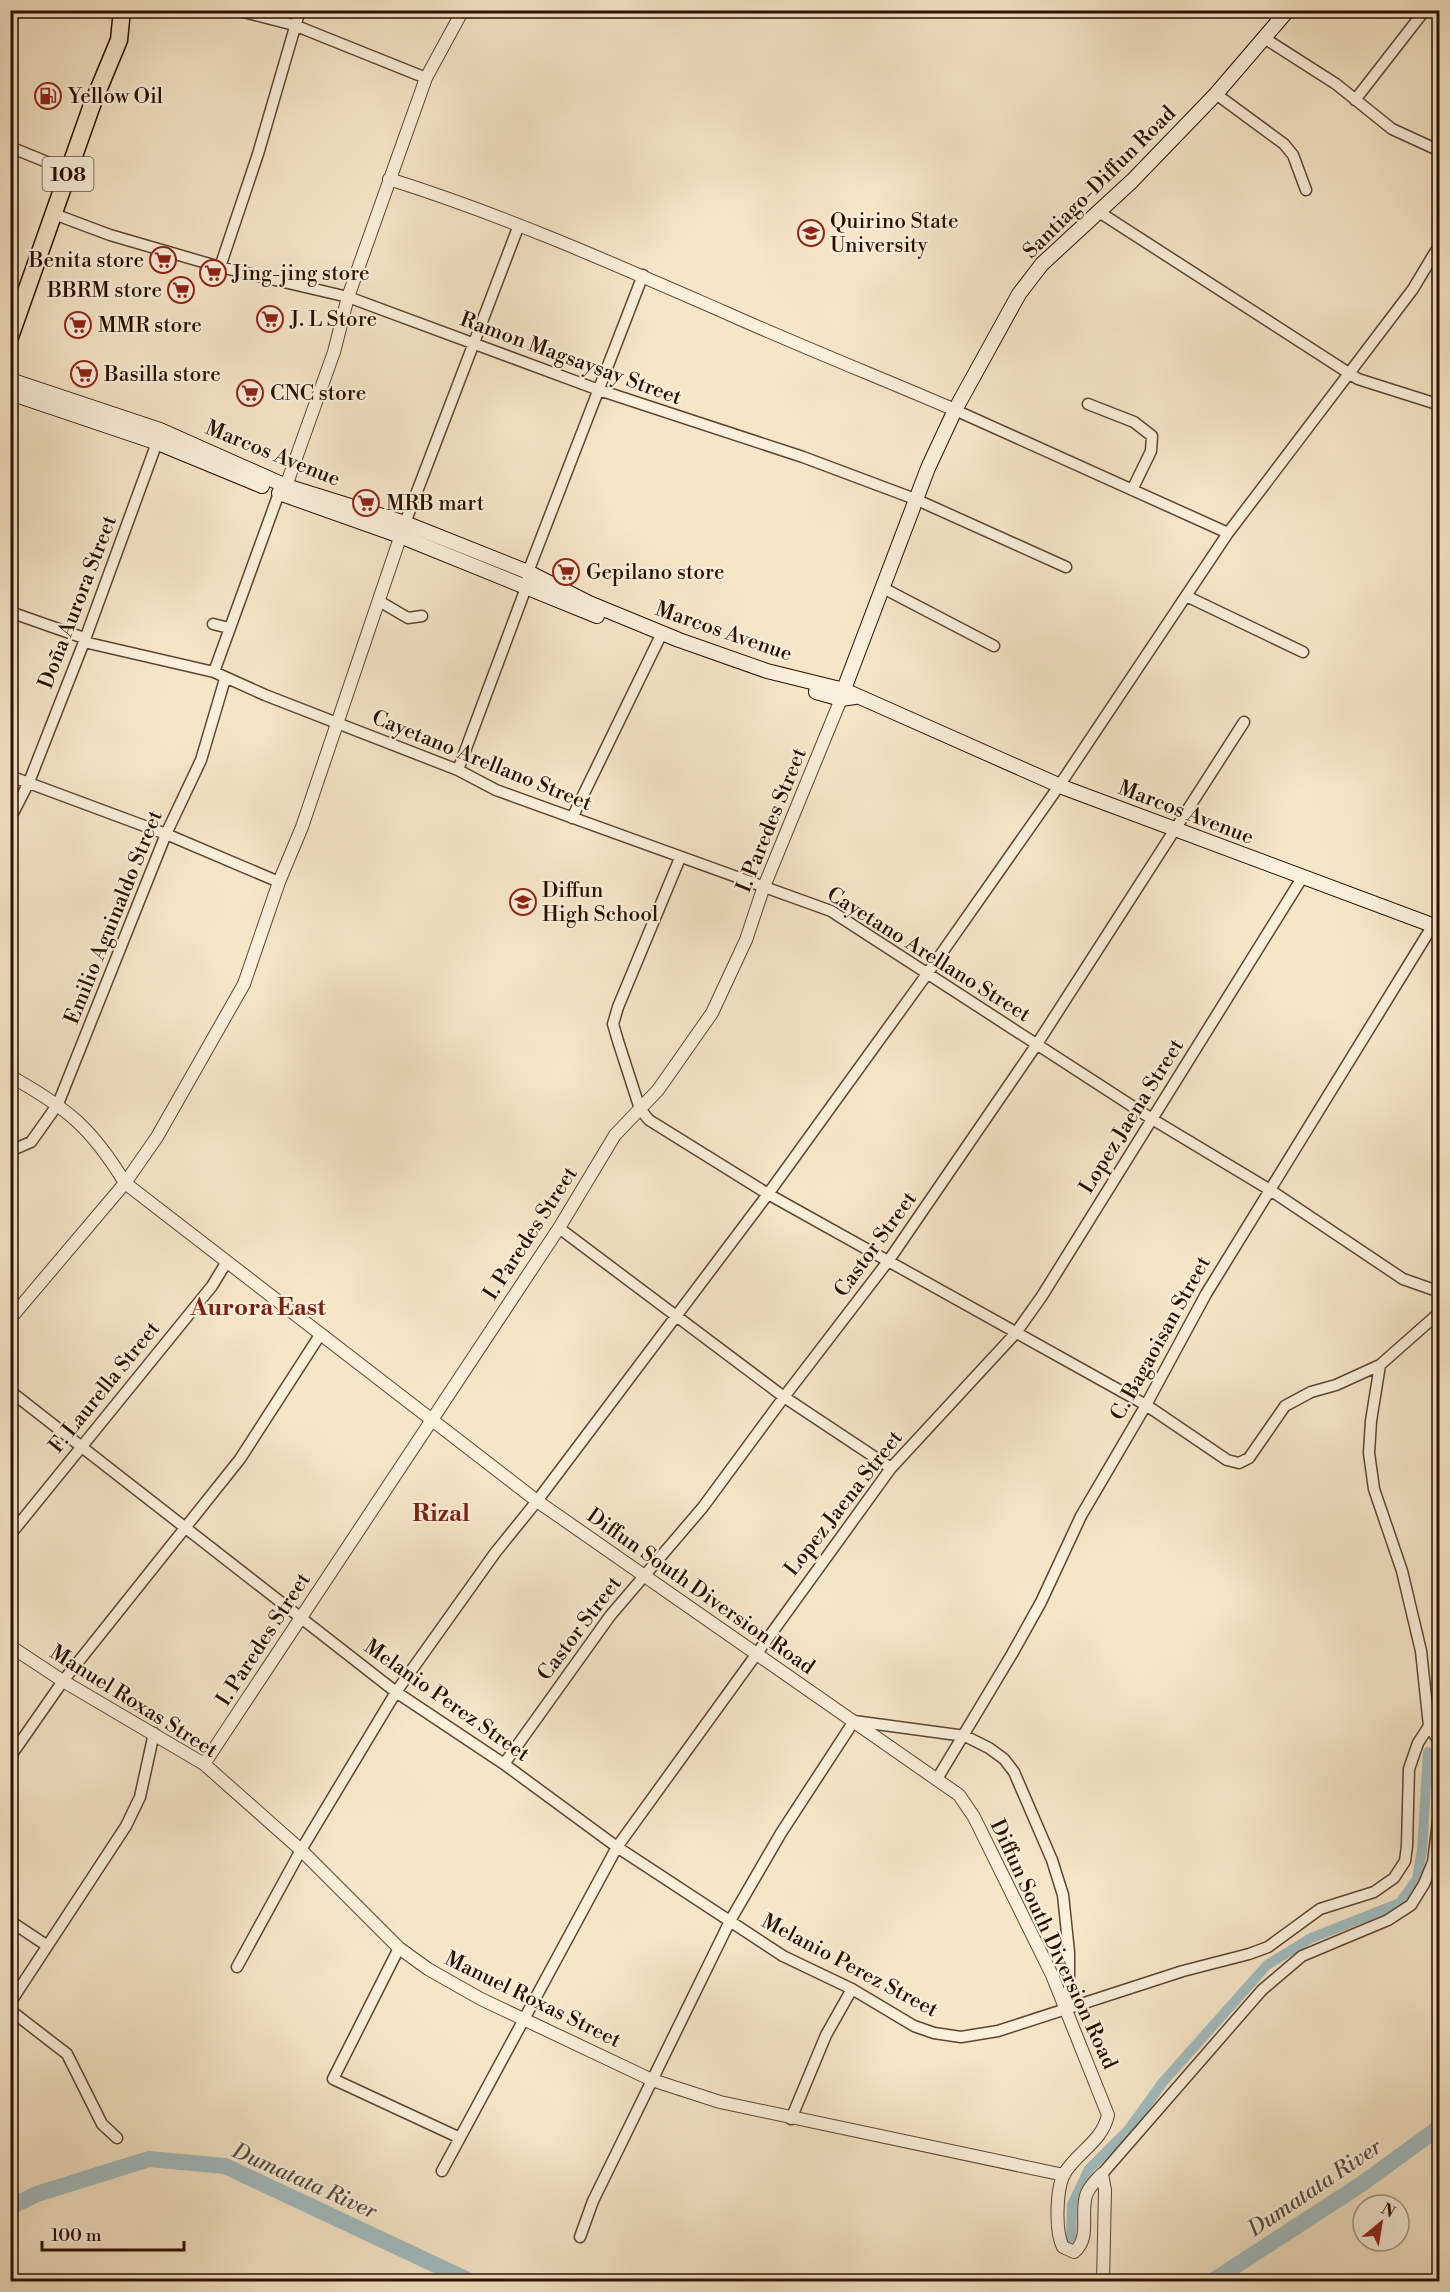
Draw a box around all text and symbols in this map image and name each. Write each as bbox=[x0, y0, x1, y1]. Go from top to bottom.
fuel station icon: Yellow Oil bbox=[33, 81, 63, 111]
place label: Yellow Oil bbox=[67, 84, 163, 110]
street label: Santiago-Diffun Road bbox=[1018, 101, 1182, 265]
road number: 108 bbox=[42, 157, 94, 191]
place label: Quirino State University bbox=[830, 209, 959, 259]
school or university icon: Quirino State University bbox=[796, 218, 826, 248]
supermarket icon: Benita store bbox=[148, 245, 178, 275]
place label: Benita store bbox=[28, 248, 144, 274]
supermarket icon: Jing-jing store bbox=[198, 258, 228, 288]
place label: Jing-jing store bbox=[231, 261, 370, 287]
supermarket icon: BBRM store bbox=[166, 275, 196, 305]
place label: BBRM store bbox=[46, 278, 162, 304]
supermarket icon: J. L Store bbox=[255, 304, 285, 334]
place label: J. L Store bbox=[289, 307, 377, 333]
street label: Ramon Magsaysay Street bbox=[456, 307, 685, 411]
supermarket icon: MMR store bbox=[63, 310, 93, 340]
place label: MMR store bbox=[98, 313, 202, 339]
supermarket icon: Basilla store bbox=[69, 359, 99, 389]
place label: Basilla store bbox=[103, 362, 221, 388]
supermarket icon: CNC store bbox=[235, 378, 265, 408]
place label: CNC store bbox=[270, 381, 366, 407]
street label: Marcos Avenue bbox=[201, 415, 344, 493]
supermarket icon: MRB mart bbox=[351, 488, 381, 518]
place label: MRB mart bbox=[386, 491, 485, 517]
street label: Doña Aurora Street bbox=[33, 512, 123, 693]
supermarket icon: Gepilano store bbox=[551, 557, 581, 587]
place label: Gepilano store bbox=[586, 560, 725, 586]
street label: Marcos Avenue bbox=[652, 596, 796, 668]
street label: Cayetano Arellano Street bbox=[368, 705, 596, 817]
street label: I. Paredes Street bbox=[731, 744, 813, 896]
street label: Marcos Avenue bbox=[1114, 775, 1257, 851]
street label: Emilio Aguinaldo Street bbox=[59, 806, 169, 1028]
place label: Diffun High School bbox=[542, 878, 658, 928]
street label: Cayetano Arellano Street bbox=[822, 882, 1036, 1028]
school or university icon: Diffun High School bbox=[508, 887, 538, 917]
street label: Lopez Jaena Street bbox=[1074, 1034, 1190, 1199]
street label: I. Paredes Street bbox=[478, 1162, 584, 1305]
street label: Castor Street bbox=[829, 1186, 923, 1302]
street label: C. Bagaoisan Street bbox=[1105, 1251, 1217, 1425]
district label: Aurora East bbox=[189, 1293, 326, 1323]
street label: F. Laurella Street bbox=[44, 1316, 166, 1459]
street label: Lopez Jaena Street bbox=[779, 1425, 909, 1582]
district label: Rizal bbox=[412, 1499, 470, 1529]
street label: Diffun South Diversion Road bbox=[581, 1503, 820, 1681]
street label: I. Paredes Street bbox=[211, 1568, 317, 1711]
street label: Castor Street bbox=[532, 1571, 628, 1686]
street label: Melanio Perez Street bbox=[359, 1634, 535, 1768]
street label: Manuel Roxas Street bbox=[45, 1640, 223, 1764]
street label: Diffun South Diversion Road bbox=[984, 1815, 1122, 2073]
street label: Melanio Perez Street bbox=[757, 1908, 943, 2024]
street label: Manuel Roxas Street bbox=[440, 1946, 625, 2054]
water label: Dumatata River bbox=[1242, 2133, 1387, 2243]
water label: Dumatata River bbox=[227, 2137, 382, 2226]
north arrow bbox=[1351, 2193, 1411, 2253]
text: N bbox=[1378, 2199, 1399, 2223]
scale bar bbox=[42, 2214, 184, 2252]
text: 100 m bbox=[51, 2224, 102, 2247]

